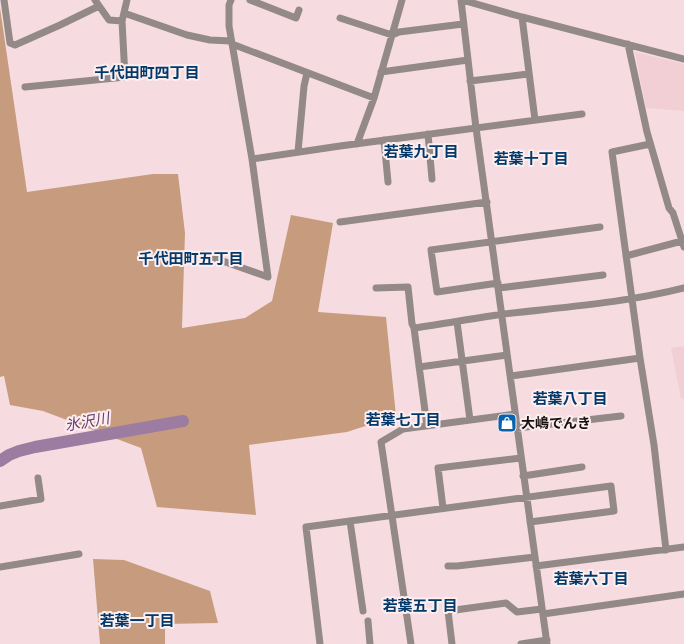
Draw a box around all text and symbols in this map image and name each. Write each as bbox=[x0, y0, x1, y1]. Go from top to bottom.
district label: 千代田町四丁目 bbox=[94, 63, 200, 82]
district label: 若葉九丁目 bbox=[383, 142, 459, 161]
district label: 若葉十丁目 bbox=[493, 149, 569, 168]
district label: 千代田町五丁目 bbox=[138, 249, 244, 268]
district label: 若葉八丁目 bbox=[532, 389, 608, 408]
water label: 氷沢川 bbox=[63, 408, 113, 435]
district label: 若葉七丁目 bbox=[365, 410, 441, 429]
shop icon: 大嶋でんき bbox=[496, 412, 518, 434]
place label: 大嶋でんき bbox=[521, 414, 591, 432]
district label: 若葉六丁目 bbox=[553, 569, 629, 588]
district label: 若葉五丁目 bbox=[382, 596, 458, 615]
district label: 若葉一丁目 bbox=[99, 611, 175, 630]

